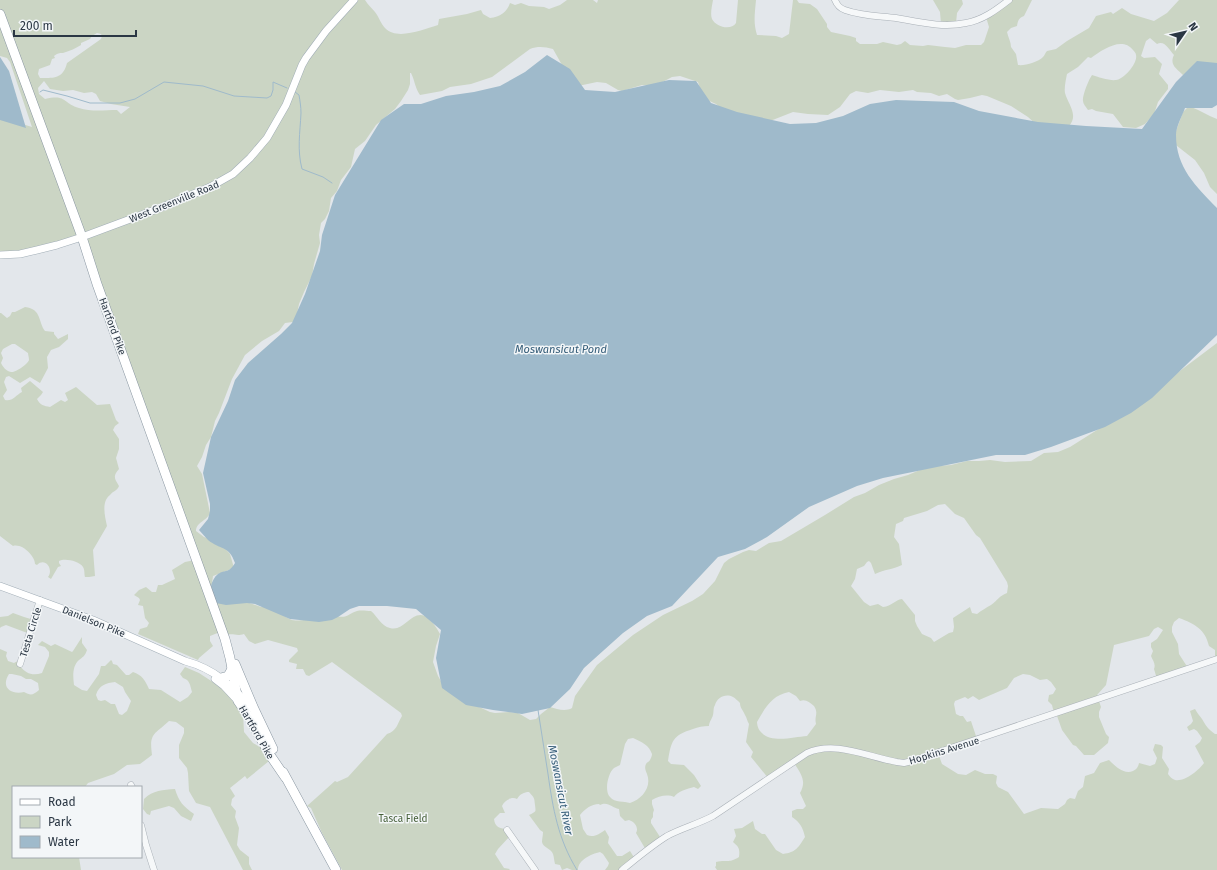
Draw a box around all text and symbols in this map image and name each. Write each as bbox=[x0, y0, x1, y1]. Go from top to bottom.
scale bar bbox=[14, 12, 136, 38]
north arrow bbox=[1165, 12, 1205, 52]
text: 200 m bbox=[20, 19, 53, 33]
text: N bbox=[1185, 20, 1200, 33]
street label: West Greenville Road bbox=[128, 178, 221, 225]
street label: Hartford Pike bbox=[96, 296, 128, 357]
water label: Moswansicut Pond bbox=[515, 343, 607, 356]
street label: Danielson Pike bbox=[60, 604, 127, 640]
street label: Testa Circle bbox=[18, 606, 44, 659]
street label: Hartford Pike bbox=[236, 703, 276, 762]
street label: Hopkins Avenue bbox=[908, 735, 981, 767]
water label: Moswansicut River bbox=[545, 744, 576, 837]
legend bbox=[12, 786, 142, 858]
text: Road bbox=[48, 795, 76, 809]
park label: Tasca Field bbox=[378, 813, 428, 825]
text: Park bbox=[48, 815, 72, 829]
text: Water bbox=[48, 835, 80, 849]

